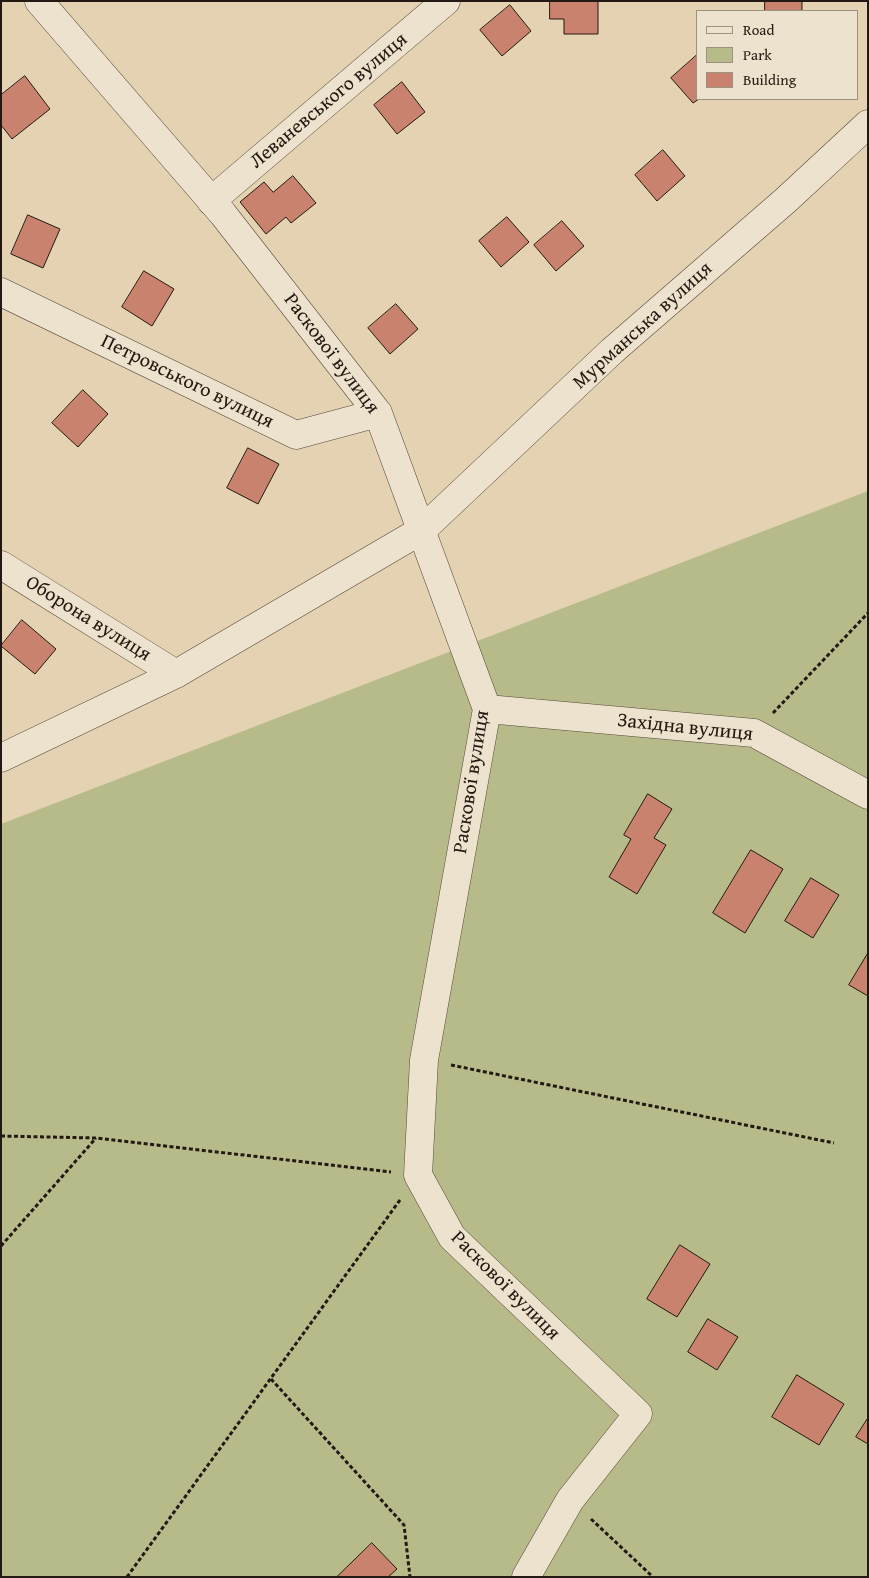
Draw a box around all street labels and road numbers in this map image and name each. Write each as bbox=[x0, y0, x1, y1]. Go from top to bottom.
street label: Леваневського вулиця bbox=[245, 28, 413, 174]
street label: Мурманська вулиця bbox=[568, 257, 718, 395]
street label: Раскової вулиця bbox=[278, 289, 384, 419]
street label: Петровського вулиця bbox=[97, 330, 277, 434]
street label: Оборона вулиця bbox=[21, 571, 155, 667]
street label: Раскової вулиця bbox=[449, 709, 495, 855]
street label: Західна вулиця bbox=[616, 709, 754, 747]
street label: Раскової вулиця bbox=[445, 1226, 565, 1346]

